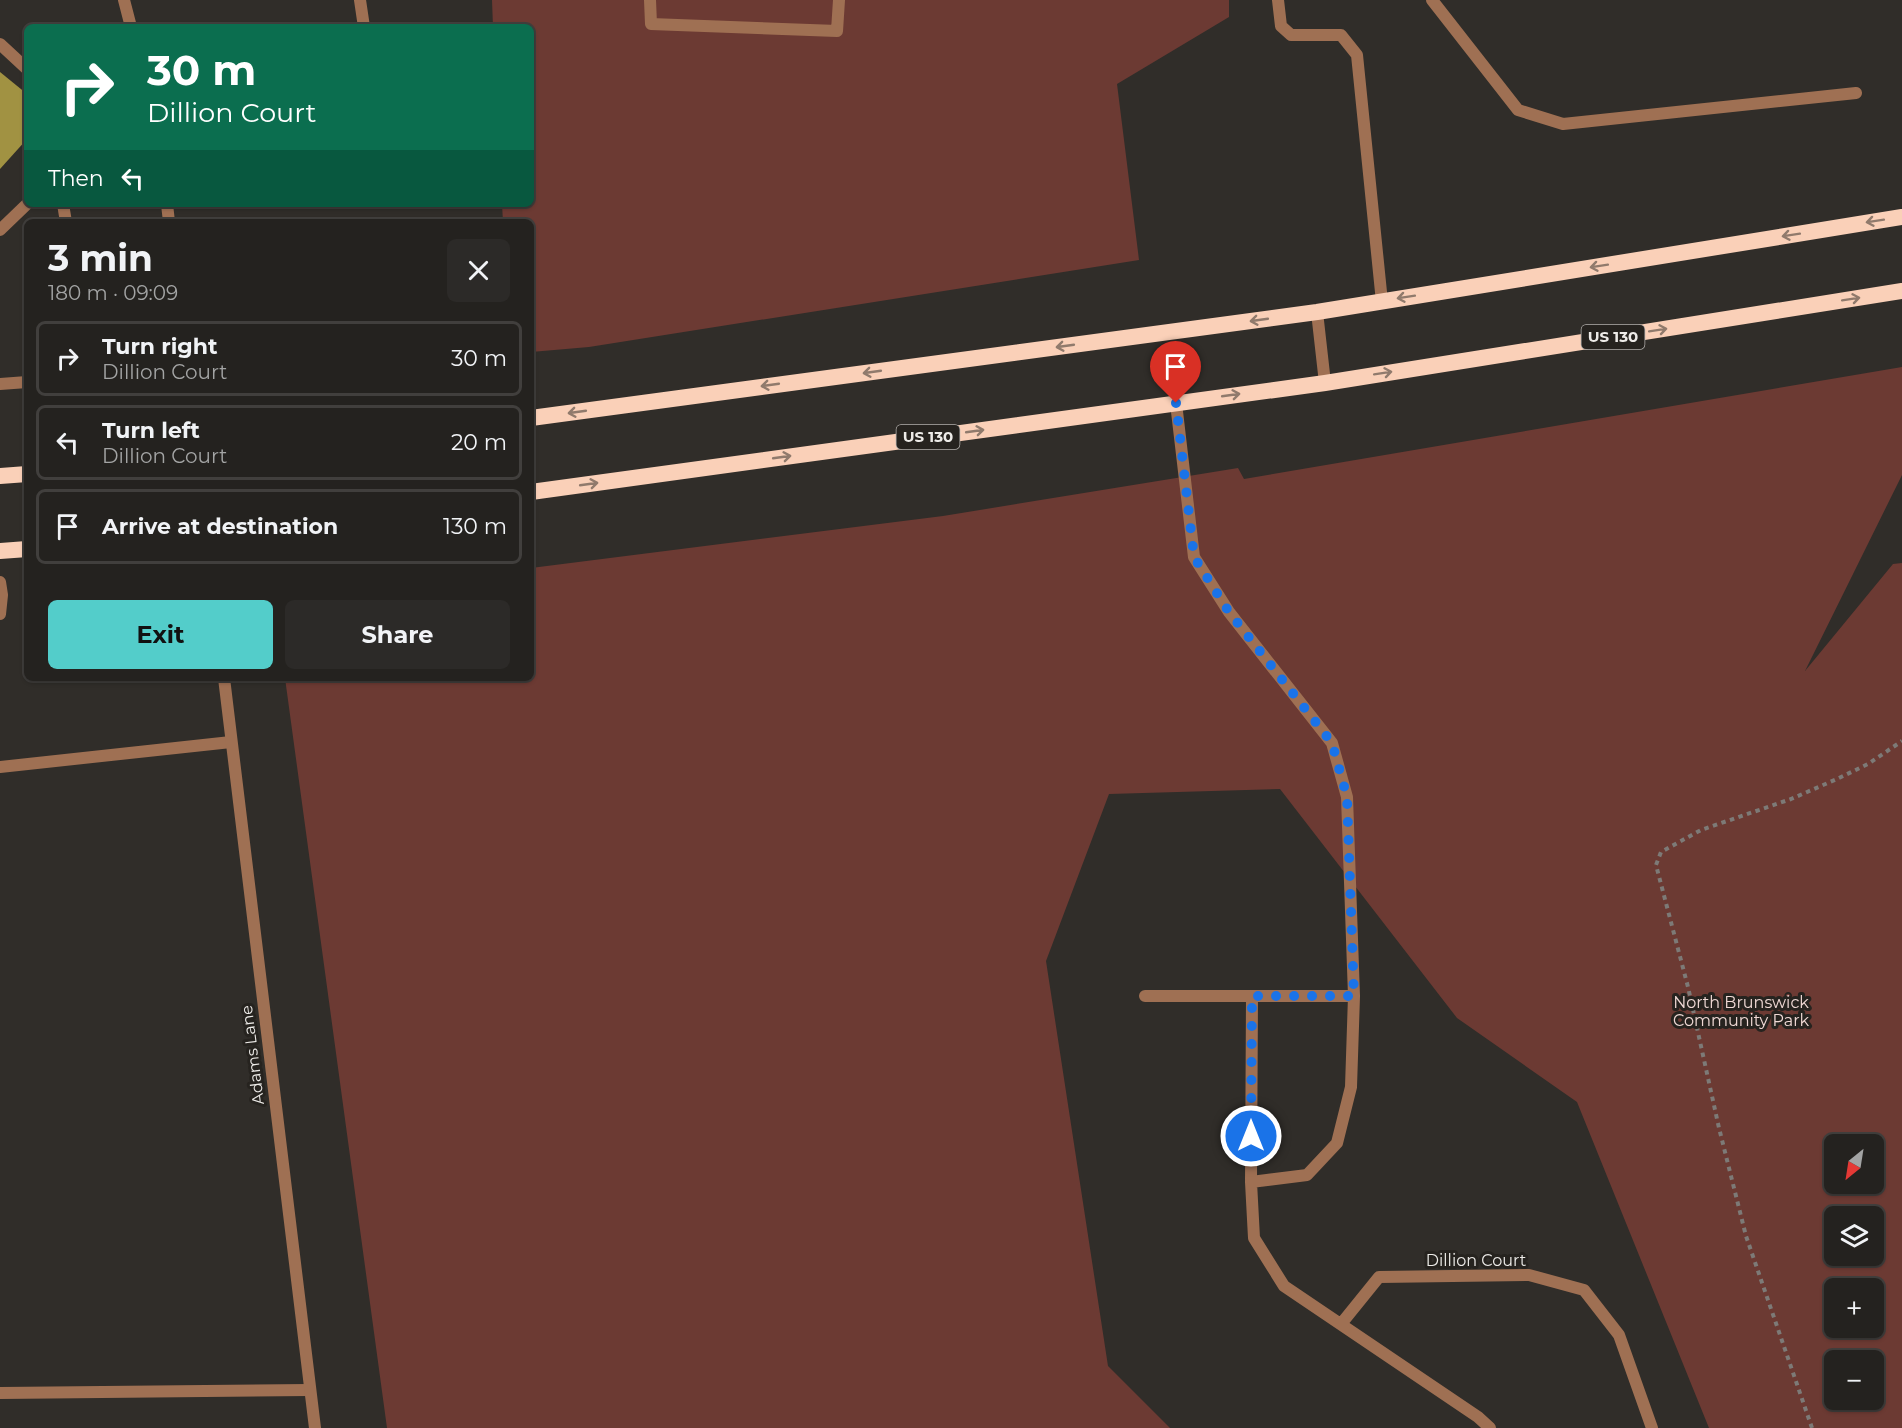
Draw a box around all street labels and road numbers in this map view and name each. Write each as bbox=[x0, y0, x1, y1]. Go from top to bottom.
road number: US 130 bbox=[1582, 325, 1644, 349]
road number: US 130 bbox=[896, 425, 960, 449]
street label: Adams Lane bbox=[237, 1004, 268, 1106]
street label: Dillion Court bbox=[1426, 1251, 1527, 1270]

